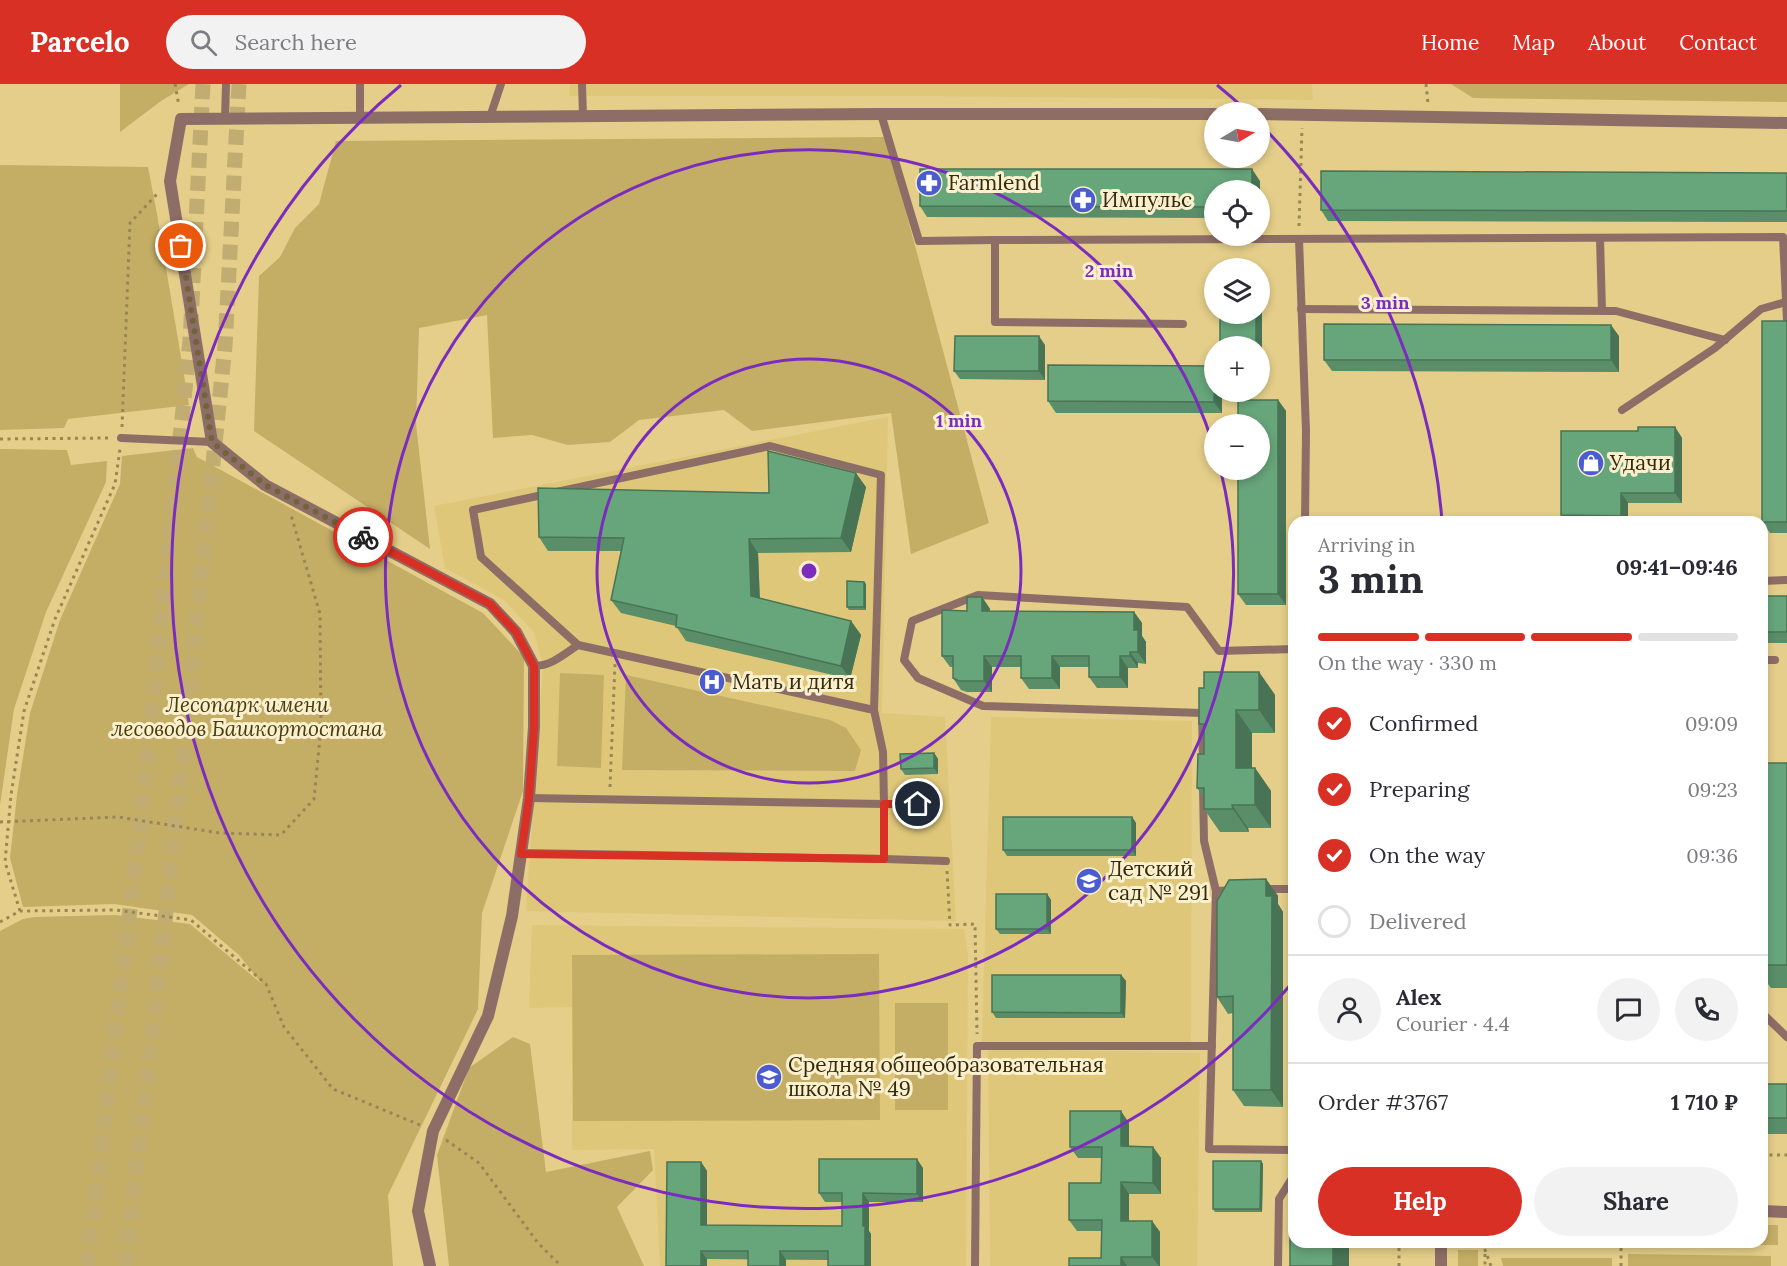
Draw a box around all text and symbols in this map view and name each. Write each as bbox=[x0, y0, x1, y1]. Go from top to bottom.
search box bbox=[166, 15, 586, 69]
text: Parcelo bbox=[30, 24, 130, 60]
icon: search bbox=[187, 26, 220, 59]
text: Search here bbox=[235, 28, 357, 56]
text: Home bbox=[1421, 29, 1479, 56]
text: Map bbox=[1512, 29, 1555, 56]
text: About bbox=[1588, 29, 1646, 56]
text: Contact bbox=[1679, 29, 1757, 56]
north arrow bbox=[1204, 102, 1270, 168]
map controls bbox=[1204, 102, 1270, 480]
pharmacy icon: Farmlend bbox=[914, 168, 944, 198]
place label: Farmlend bbox=[948, 169, 1040, 196]
button: locate bbox=[1204, 180, 1270, 246]
pharmacy icon: Импульс bbox=[1068, 185, 1098, 215]
place label: Импульс bbox=[1102, 186, 1192, 213]
pin bbox=[155, 220, 206, 271]
icon: bag bbox=[164, 229, 197, 262]
button: layers bbox=[1204, 258, 1270, 324]
text: 2 min bbox=[1085, 259, 1134, 282]
text: 3 min bbox=[1361, 291, 1410, 314]
button: + bbox=[1204, 336, 1270, 402]
text: 1 min bbox=[936, 409, 982, 432]
button: − bbox=[1204, 414, 1270, 480]
shop icon: Удачи bbox=[1576, 448, 1606, 478]
place label: Удачи bbox=[1609, 449, 1671, 476]
courier bbox=[333, 507, 393, 567]
icon: bike bbox=[347, 521, 380, 554]
text: Arriving in bbox=[1318, 532, 1415, 557]
text: 09:41–09:46 bbox=[1616, 553, 1738, 581]
text: 3 min bbox=[1318, 554, 1424, 604]
centre of rings bbox=[799, 561, 819, 581]
text: On the way · 330 m bbox=[1318, 650, 1497, 675]
hospital icon: Мать и дитя bbox=[697, 667, 727, 697]
place label: Мать и дитя bbox=[732, 668, 855, 695]
park label: Лесопарк имени лесоводов Башкортостана bbox=[110, 691, 383, 742]
icon: check bbox=[1318, 707, 1351, 740]
text: Confirmed bbox=[1369, 709, 1478, 737]
text: 09:09 bbox=[1685, 711, 1738, 736]
icon: check bbox=[1318, 773, 1351, 806]
text: Preparing bbox=[1369, 775, 1469, 803]
text: 09:23 bbox=[1687, 777, 1738, 802]
pin bbox=[892, 778, 943, 829]
icon: home bbox=[901, 787, 934, 820]
icon: check bbox=[1318, 839, 1351, 872]
text: On the way bbox=[1369, 841, 1485, 869]
text: 09:36 bbox=[1686, 843, 1738, 868]
place label: Детский сад № 291 bbox=[1108, 855, 1209, 906]
school or university icon: Детский сад № 291 bbox=[1074, 866, 1104, 896]
text: Delivered bbox=[1369, 907, 1467, 935]
button: person bbox=[1318, 978, 1381, 1041]
button: chat bbox=[1597, 978, 1660, 1041]
button: phone bbox=[1675, 978, 1738, 1041]
text: Alex bbox=[1396, 983, 1441, 1011]
text: Courier · 4.4 bbox=[1396, 1011, 1510, 1036]
place label: Средняя общеобразовательная школа № 49 bbox=[788, 1051, 1104, 1102]
school or university icon: Средняя общеобразовательная школа № 49 bbox=[754, 1062, 784, 1092]
text: Order #3767 bbox=[1318, 1088, 1448, 1116]
text: 1 710 ₽ bbox=[1671, 1088, 1738, 1116]
button: Help bbox=[1318, 1167, 1522, 1236]
button: Share bbox=[1534, 1167, 1738, 1236]

